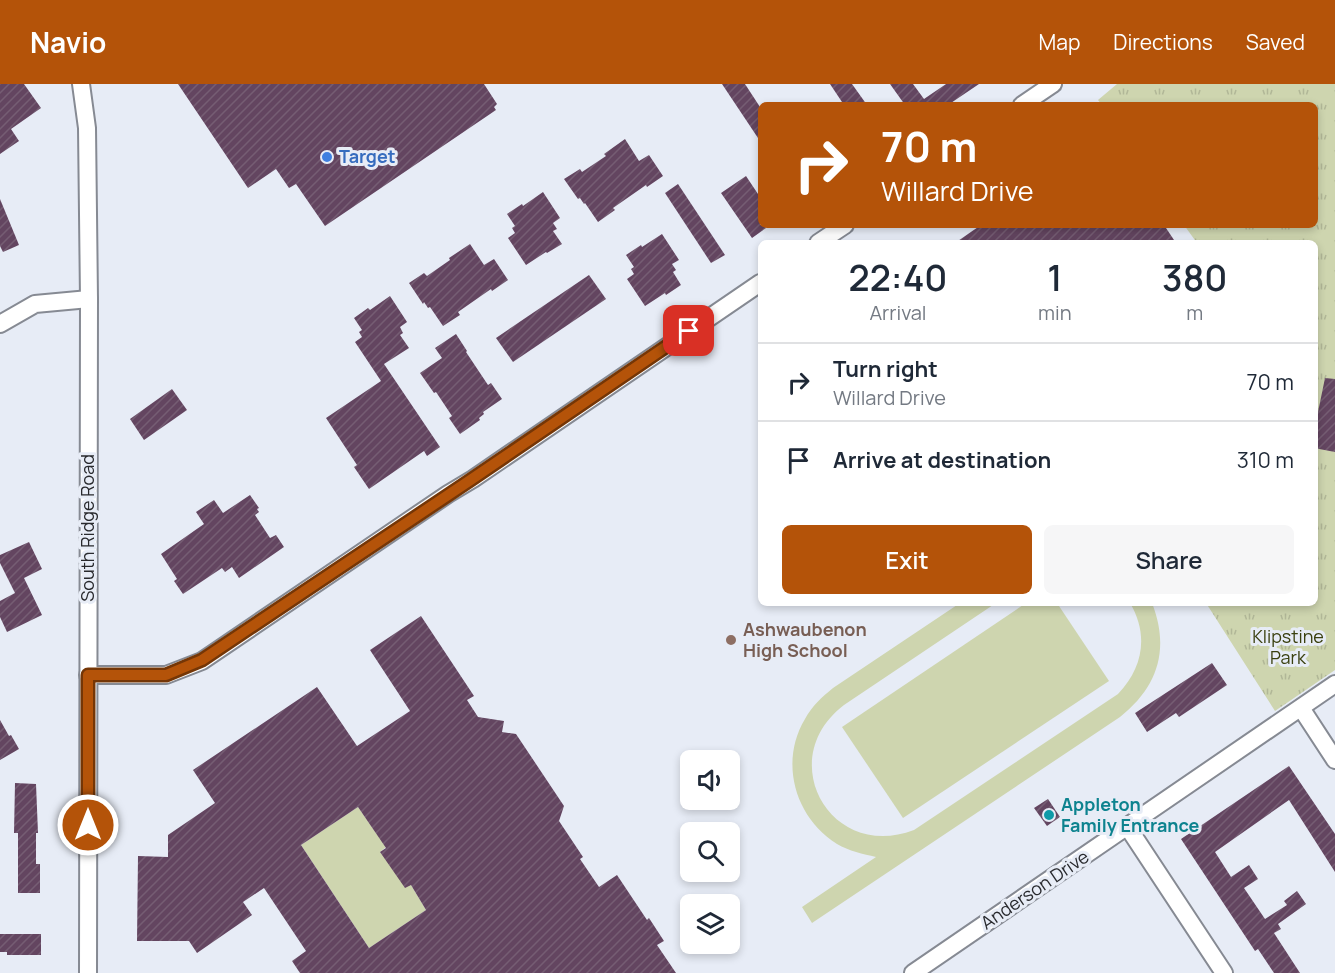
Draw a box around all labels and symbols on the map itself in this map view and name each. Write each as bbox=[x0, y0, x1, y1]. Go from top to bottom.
place label: Target bbox=[339, 144, 396, 168]
marker: Target bbox=[320, 150, 334, 164]
pin bbox=[663, 305, 714, 356]
street label: South Ridge Road bbox=[75, 454, 99, 602]
place label: Ashwaubenon High School bbox=[743, 617, 867, 662]
park label: Klipstine Park bbox=[1252, 624, 1324, 669]
marker: Ashwaubenon High School bbox=[724, 633, 738, 647]
place label: Appleton Family Entrance bbox=[1061, 792, 1199, 837]
position arrow bbox=[56, 793, 120, 857]
marker: Appleton Family Entrance bbox=[1042, 808, 1056, 822]
street label: Anderson Drive bbox=[976, 844, 1093, 934]

